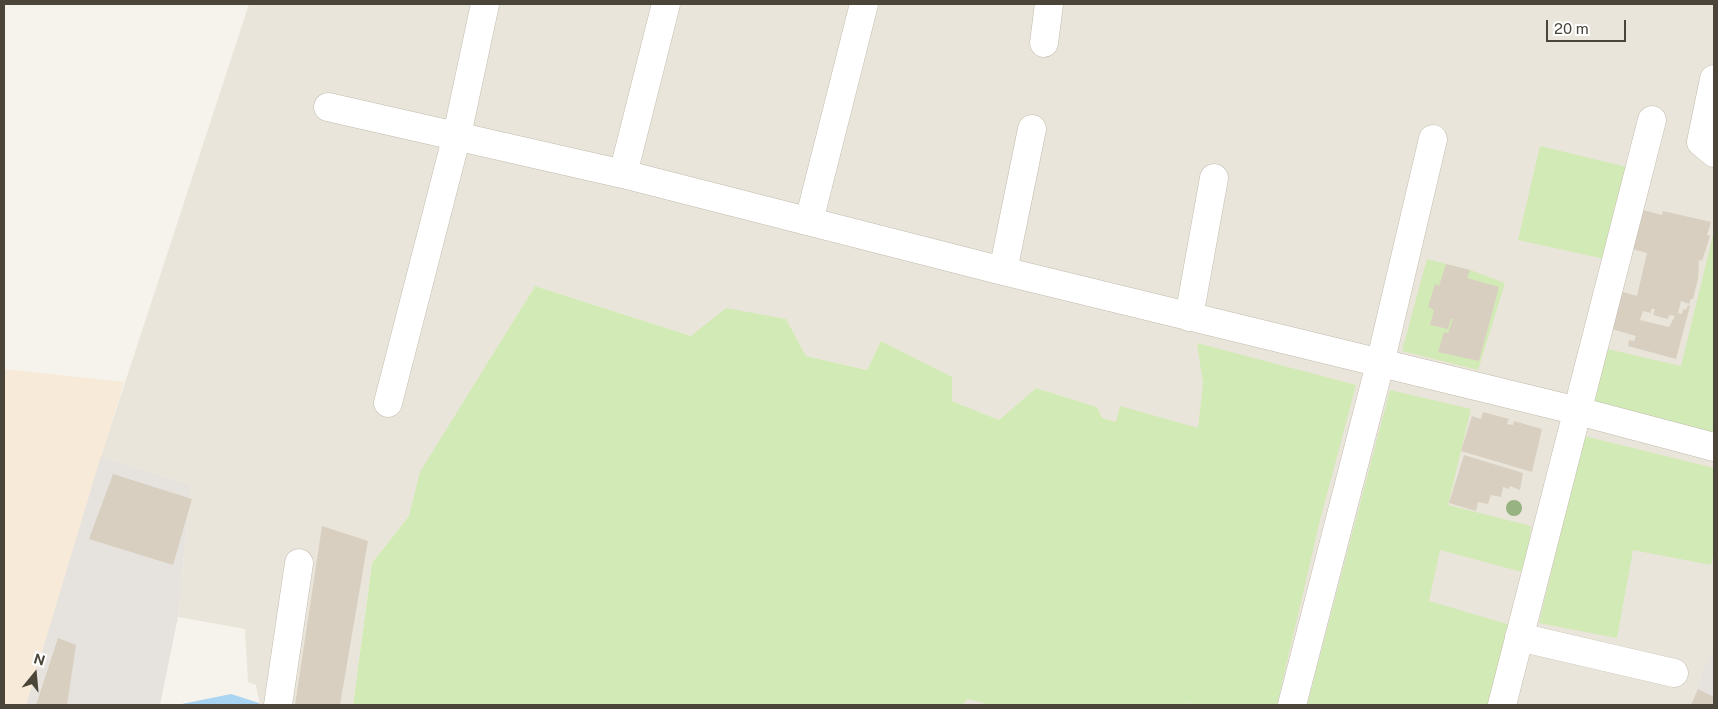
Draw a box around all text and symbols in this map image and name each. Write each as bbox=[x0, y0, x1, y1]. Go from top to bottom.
scale bar bbox=[1548, 10, 1628, 42]
text: 20 m bbox=[1554, 20, 1589, 37]
north arrow bbox=[10, 649, 60, 699]
text: N bbox=[32, 650, 47, 669]

